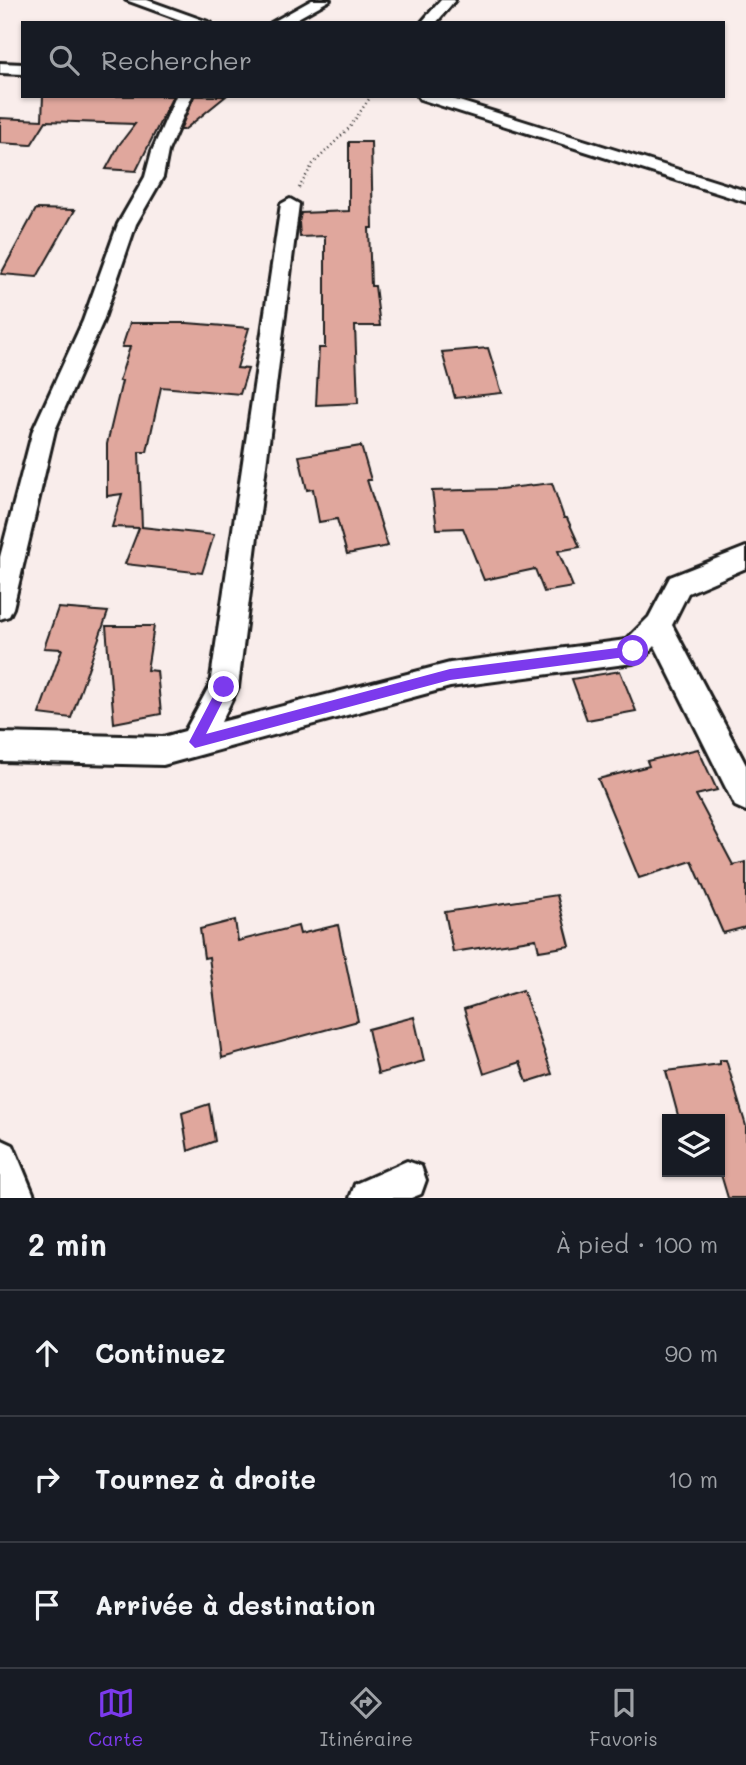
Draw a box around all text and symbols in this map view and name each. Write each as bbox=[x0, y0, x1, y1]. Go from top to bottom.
search box bbox=[21, 21, 725, 98]
icon: search bbox=[45, 41, 83, 79]
text: Rechercher bbox=[101, 43, 252, 77]
route start bbox=[617, 635, 648, 666]
route end bbox=[208, 671, 239, 702]
map controls bbox=[662, 1114, 725, 1177]
button: layers bbox=[662, 1114, 725, 1177]
text: 2 min bbox=[28, 1224, 107, 1264]
text: À pied · 100 m bbox=[556, 1229, 718, 1259]
icon: ahead bbox=[28, 1334, 66, 1372]
text: Continuez bbox=[95, 1336, 225, 1370]
text: 90 m bbox=[665, 1338, 718, 1368]
icon: right bbox=[28, 1460, 66, 1498]
text: Tournez à droite bbox=[95, 1462, 316, 1496]
text: 10 m bbox=[668, 1464, 718, 1494]
icon: arrive bbox=[28, 1586, 66, 1624]
text: Arrivée à destination bbox=[95, 1588, 375, 1622]
tab: Carte bbox=[88, 1684, 143, 1751]
tab: Itinéraire bbox=[320, 1684, 413, 1751]
tab: Favoris bbox=[589, 1684, 658, 1751]

